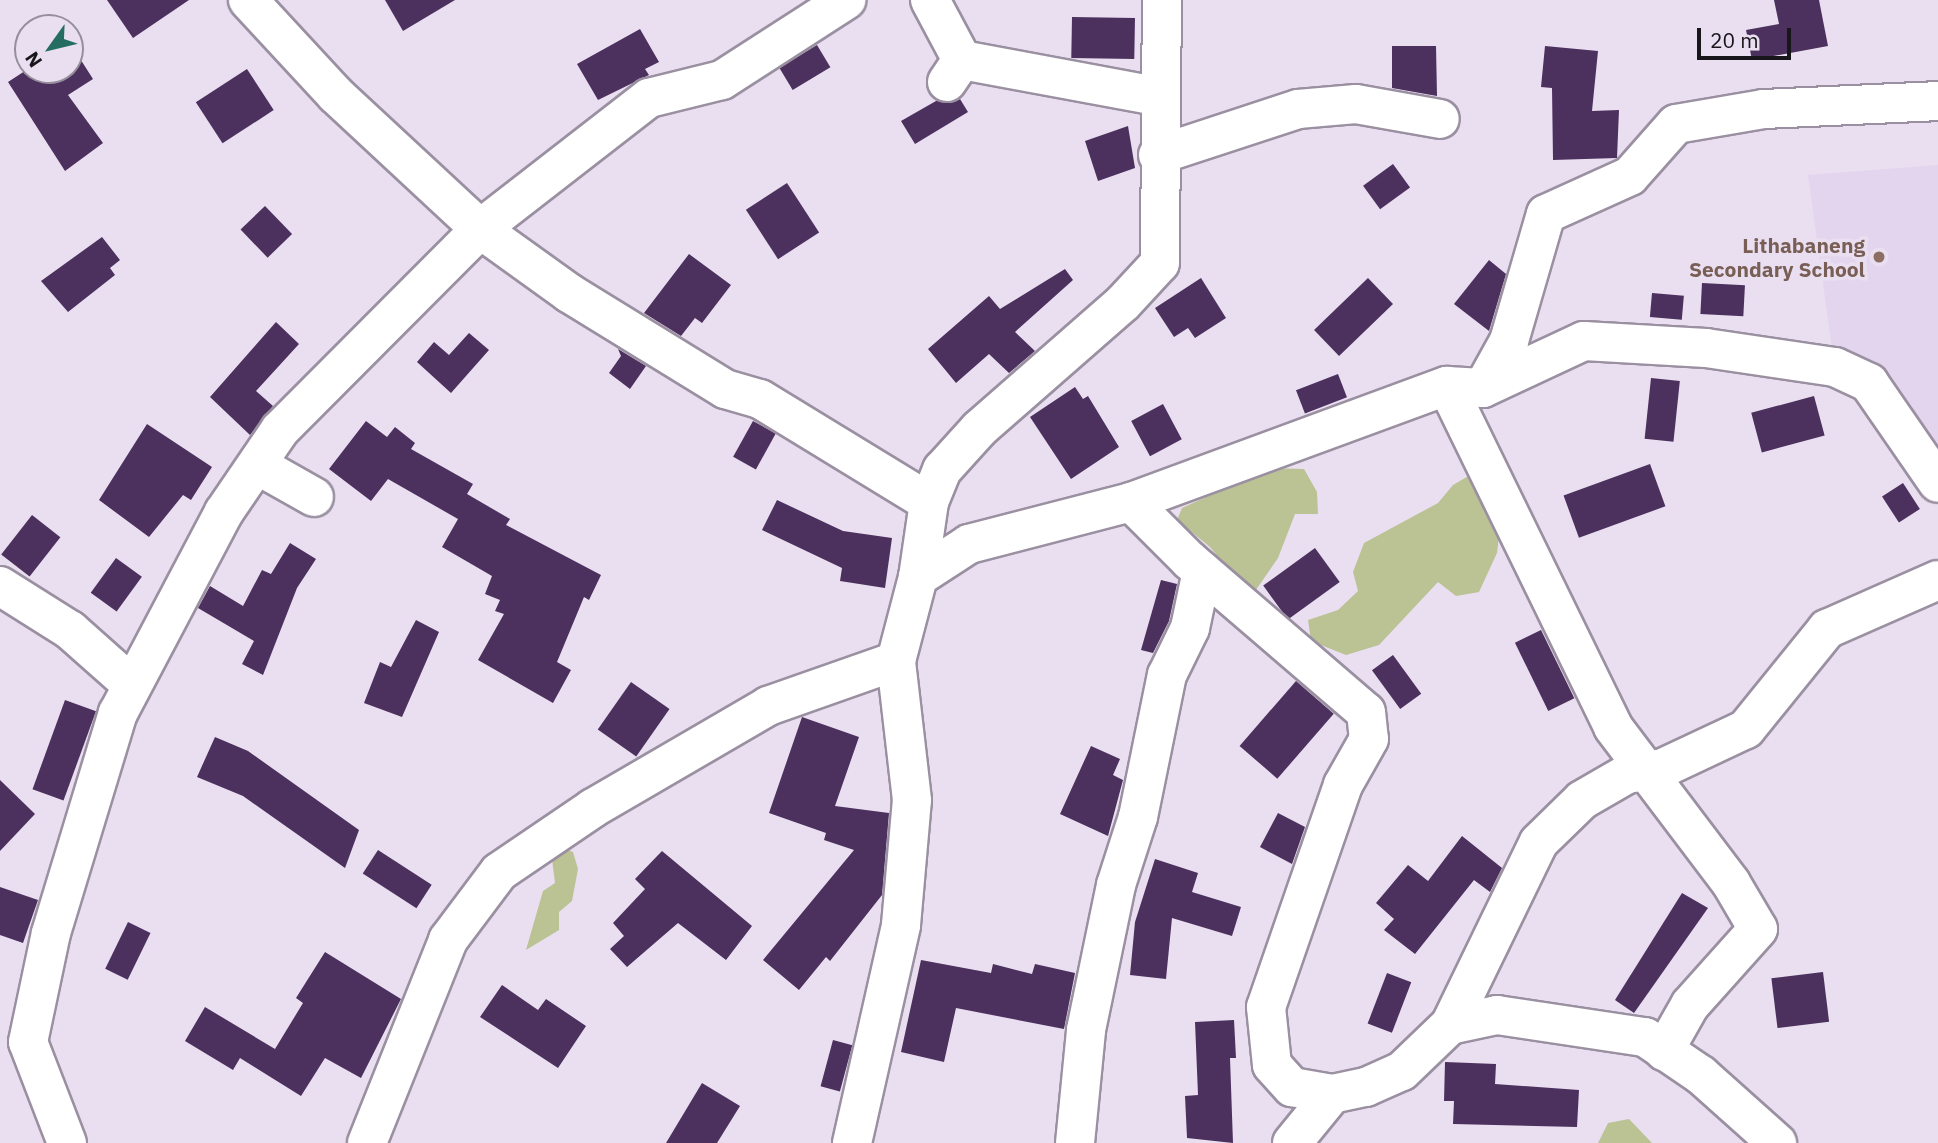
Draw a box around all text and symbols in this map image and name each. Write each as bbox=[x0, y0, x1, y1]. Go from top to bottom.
north arrow bbox=[14, 14, 84, 84]
scale bar bbox=[1700, 14, 1794, 58]
text: 20 m bbox=[1710, 26, 1759, 54]
text: N bbox=[19, 47, 47, 72]
place label: Lithabaneng Secondary School bbox=[1689, 232, 1865, 282]
marker: Lithabaneng Secondary School bbox=[1871, 249, 1887, 265]

